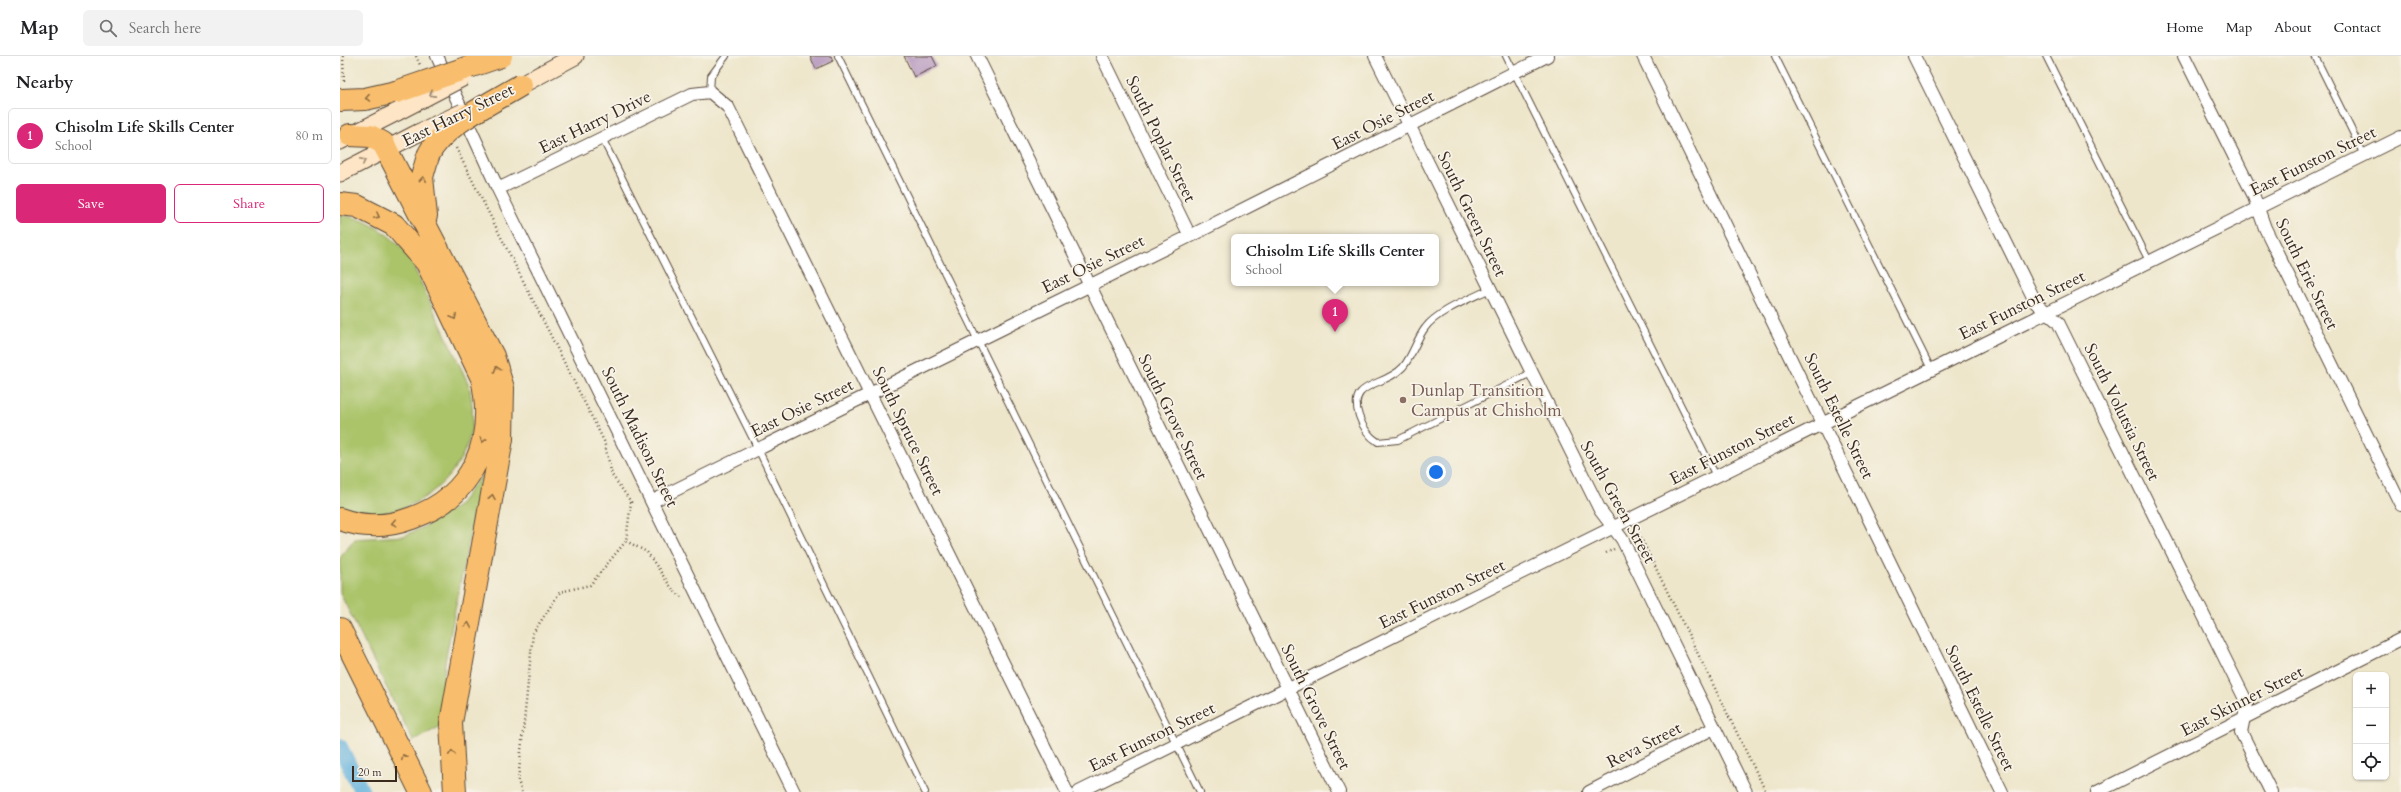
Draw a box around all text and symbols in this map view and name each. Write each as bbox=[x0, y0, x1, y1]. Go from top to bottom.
search box bbox=[83, 10, 363, 46]
text: Map bbox=[20, 15, 59, 41]
icon: search bbox=[97, 17, 119, 39]
text: Search here bbox=[129, 18, 201, 38]
text: Home bbox=[2166, 18, 2204, 37]
text: Map bbox=[2226, 18, 2252, 37]
text: About bbox=[2274, 18, 2311, 37]
text: Contact bbox=[2333, 18, 2381, 37]
text: Nearby bbox=[16, 71, 73, 94]
street label: South Poplar Street bbox=[1120, 72, 1202, 207]
street label: East Harry Street bbox=[398, 78, 518, 152]
street label: East Osie Street bbox=[1328, 84, 1439, 156]
street label: East Harry Drive bbox=[535, 85, 655, 159]
one-way arrow bbox=[428, 89, 436, 96]
one-way arrow bbox=[365, 93, 371, 102]
text: Chisolm Life Skills Center bbox=[55, 117, 234, 137]
street label: East Funston Street bbox=[2246, 120, 2380, 201]
text: 1 bbox=[27, 127, 33, 145]
text: 80 m bbox=[295, 127, 323, 145]
text: School bbox=[55, 137, 92, 155]
street label: South Green Street bbox=[1432, 148, 1513, 281]
one-way arrow bbox=[359, 159, 366, 166]
one-way arrow bbox=[418, 176, 427, 182]
button: Save bbox=[16, 184, 166, 223]
button: Share bbox=[174, 184, 324, 223]
one-way arrow bbox=[372, 211, 380, 219]
street label: South Erie Street bbox=[2270, 215, 2344, 334]
street label: East Osie Street bbox=[1038, 229, 1149, 299]
popup bbox=[1231, 234, 1439, 286]
text: Chisolm Life Skills Center bbox=[1245, 241, 1425, 261]
text: School bbox=[1245, 261, 1282, 279]
street label: East Funston Street bbox=[1955, 264, 2089, 345]
pin: 1 bbox=[1322, 299, 1348, 332]
one-way arrow bbox=[449, 312, 457, 320]
street label: South Volutsia Street bbox=[2079, 339, 2166, 485]
street label: South Estelle Street bbox=[1799, 349, 1880, 483]
street label: South Grove Street bbox=[1133, 350, 1214, 484]
street label: South Madison Street bbox=[596, 363, 684, 512]
street label: South Spruce Street bbox=[867, 363, 949, 500]
one-way arrow bbox=[493, 366, 502, 373]
street label: East Osie Street bbox=[747, 373, 858, 443]
place label: Dunlap Transition Campus at Chisholm bbox=[1411, 379, 1562, 422]
marker: Dunlap Transition Campus at Chisholm bbox=[1398, 395, 1408, 405]
street label: East Funston Street bbox=[1666, 407, 1799, 490]
one-way arrow bbox=[480, 436, 488, 443]
street label: South Green Street bbox=[1575, 437, 1661, 568]
your location bbox=[1426, 462, 1446, 482]
one-way arrow bbox=[488, 494, 496, 500]
one-way arrow bbox=[391, 519, 398, 527]
street label: East Funston Street bbox=[1375, 553, 1509, 634]
one-way arrow bbox=[463, 622, 471, 628]
street label: South Grove Street bbox=[1276, 640, 1357, 774]
street label: South Estelle Street bbox=[1940, 641, 2021, 775]
street label: East Skinner Street bbox=[2177, 660, 2308, 742]
map controls bbox=[2353, 672, 2389, 780]
button: + bbox=[2353, 672, 2389, 708]
street label: East Funston Street bbox=[1085, 696, 1219, 777]
button: − bbox=[2353, 708, 2389, 744]
street label: Reva Street bbox=[1603, 716, 1686, 774]
button: locate bbox=[2353, 744, 2389, 780]
one-way arrow bbox=[447, 750, 456, 756]
one-way arrow bbox=[401, 754, 409, 761]
scale bar bbox=[352, 764, 397, 783]
text: 20 m bbox=[358, 765, 382, 780]

